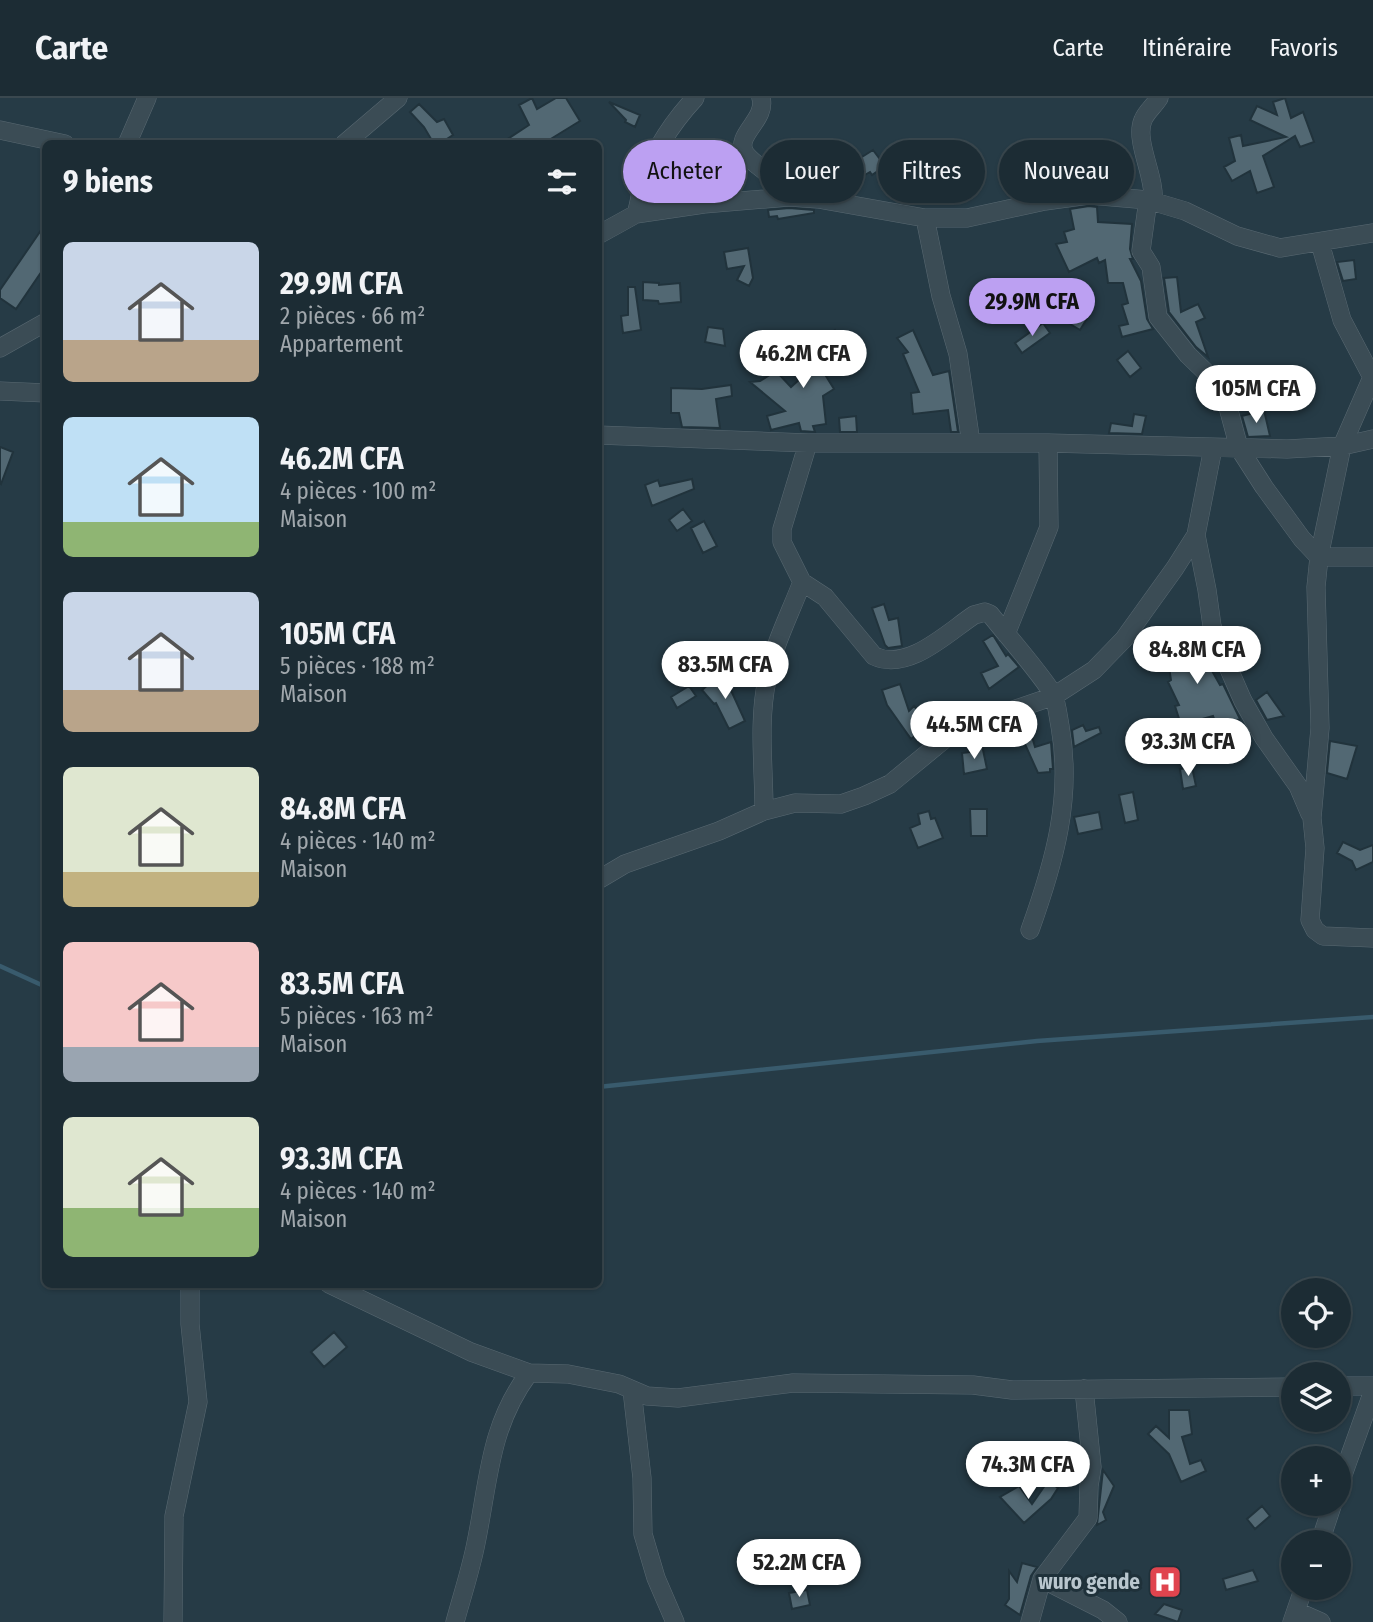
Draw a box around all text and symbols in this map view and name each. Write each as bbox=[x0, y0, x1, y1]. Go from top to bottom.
text: Carte bbox=[35, 28, 108, 68]
text: Carte bbox=[1053, 34, 1104, 62]
text: Itinéraire bbox=[1142, 34, 1232, 62]
text: Favoris bbox=[1270, 34, 1338, 62]
chip: Acheter bbox=[623, 140, 746, 203]
chip: Louer bbox=[760, 140, 864, 203]
chip: Filtres bbox=[878, 140, 985, 203]
chip: Nouveau bbox=[999, 140, 1134, 203]
icon: filters bbox=[543, 163, 581, 201]
text: 9 biens bbox=[63, 164, 153, 200]
text: 29.9M CFA bbox=[280, 266, 403, 302]
icon: home bbox=[119, 270, 203, 354]
pin: 29.9M CFA bbox=[952, 278, 1112, 338]
text: 29.9M CFA bbox=[985, 287, 1079, 315]
text: 2 pièces · 66 m² bbox=[280, 302, 425, 330]
text: Appartement bbox=[280, 330, 403, 358]
pin: 46.2M CFA bbox=[723, 330, 883, 390]
text: 46.2M CFA bbox=[756, 339, 850, 367]
pin: 105M CFA bbox=[1184, 366, 1328, 425]
text: 105M CFA bbox=[1212, 374, 1300, 402]
text: 46.2M CFA bbox=[280, 441, 403, 477]
icon: home bbox=[119, 445, 203, 529]
text: 4 pièces · 100 m² bbox=[280, 477, 436, 505]
text: Maison bbox=[280, 505, 347, 533]
text: 105M CFA bbox=[280, 616, 395, 652]
icon: home bbox=[119, 620, 203, 704]
pin: 84.8M CFA bbox=[1117, 626, 1277, 686]
text: 84.8M CFA bbox=[1149, 635, 1245, 663]
pin: 83.5M CFA bbox=[645, 642, 805, 701]
text: 83.5M CFA bbox=[678, 650, 772, 678]
text: 5 pièces · 188 m² bbox=[280, 652, 435, 680]
text: Maison bbox=[280, 680, 347, 708]
pin: 44.5M CFA bbox=[894, 702, 1054, 761]
text: 44.5M CFA bbox=[926, 710, 1022, 738]
pin: 93.3M CFA bbox=[1108, 718, 1268, 778]
text: 93.3M CFA bbox=[1141, 727, 1235, 755]
text: 84.8M CFA bbox=[280, 791, 406, 827]
icon: home bbox=[119, 795, 203, 879]
text: 4 pièces · 140 m² bbox=[280, 827, 436, 855]
text: Maison bbox=[280, 855, 347, 883]
text: 83.5M CFA bbox=[280, 966, 404, 1002]
icon: home bbox=[119, 970, 203, 1054]
text: 5 pièces · 163 m² bbox=[280, 1002, 434, 1030]
text: Maison bbox=[280, 1030, 347, 1058]
text: 93.3M CFA bbox=[280, 1141, 402, 1177]
icon: home bbox=[119, 1145, 203, 1229]
text: 4 pièces · 140 m² bbox=[280, 1177, 436, 1205]
text: Maison bbox=[280, 1205, 347, 1233]
map controls bbox=[1281, 1278, 1351, 1600]
button: locate bbox=[1281, 1278, 1351, 1348]
button: layers bbox=[1281, 1362, 1351, 1432]
pin: 74.3M CFA bbox=[948, 1442, 1108, 1501]
button: + bbox=[1281, 1446, 1351, 1516]
text: 74.3M CFA bbox=[982, 1450, 1074, 1478]
button: − bbox=[1281, 1530, 1351, 1600]
pin: 52.2M CFA bbox=[719, 1540, 879, 1599]
text: 52.2M CFA bbox=[753, 1548, 845, 1576]
hospital icon: wuro gende bbox=[1146, 1563, 1184, 1601]
place label: wuro gende bbox=[1038, 1569, 1140, 1595]

